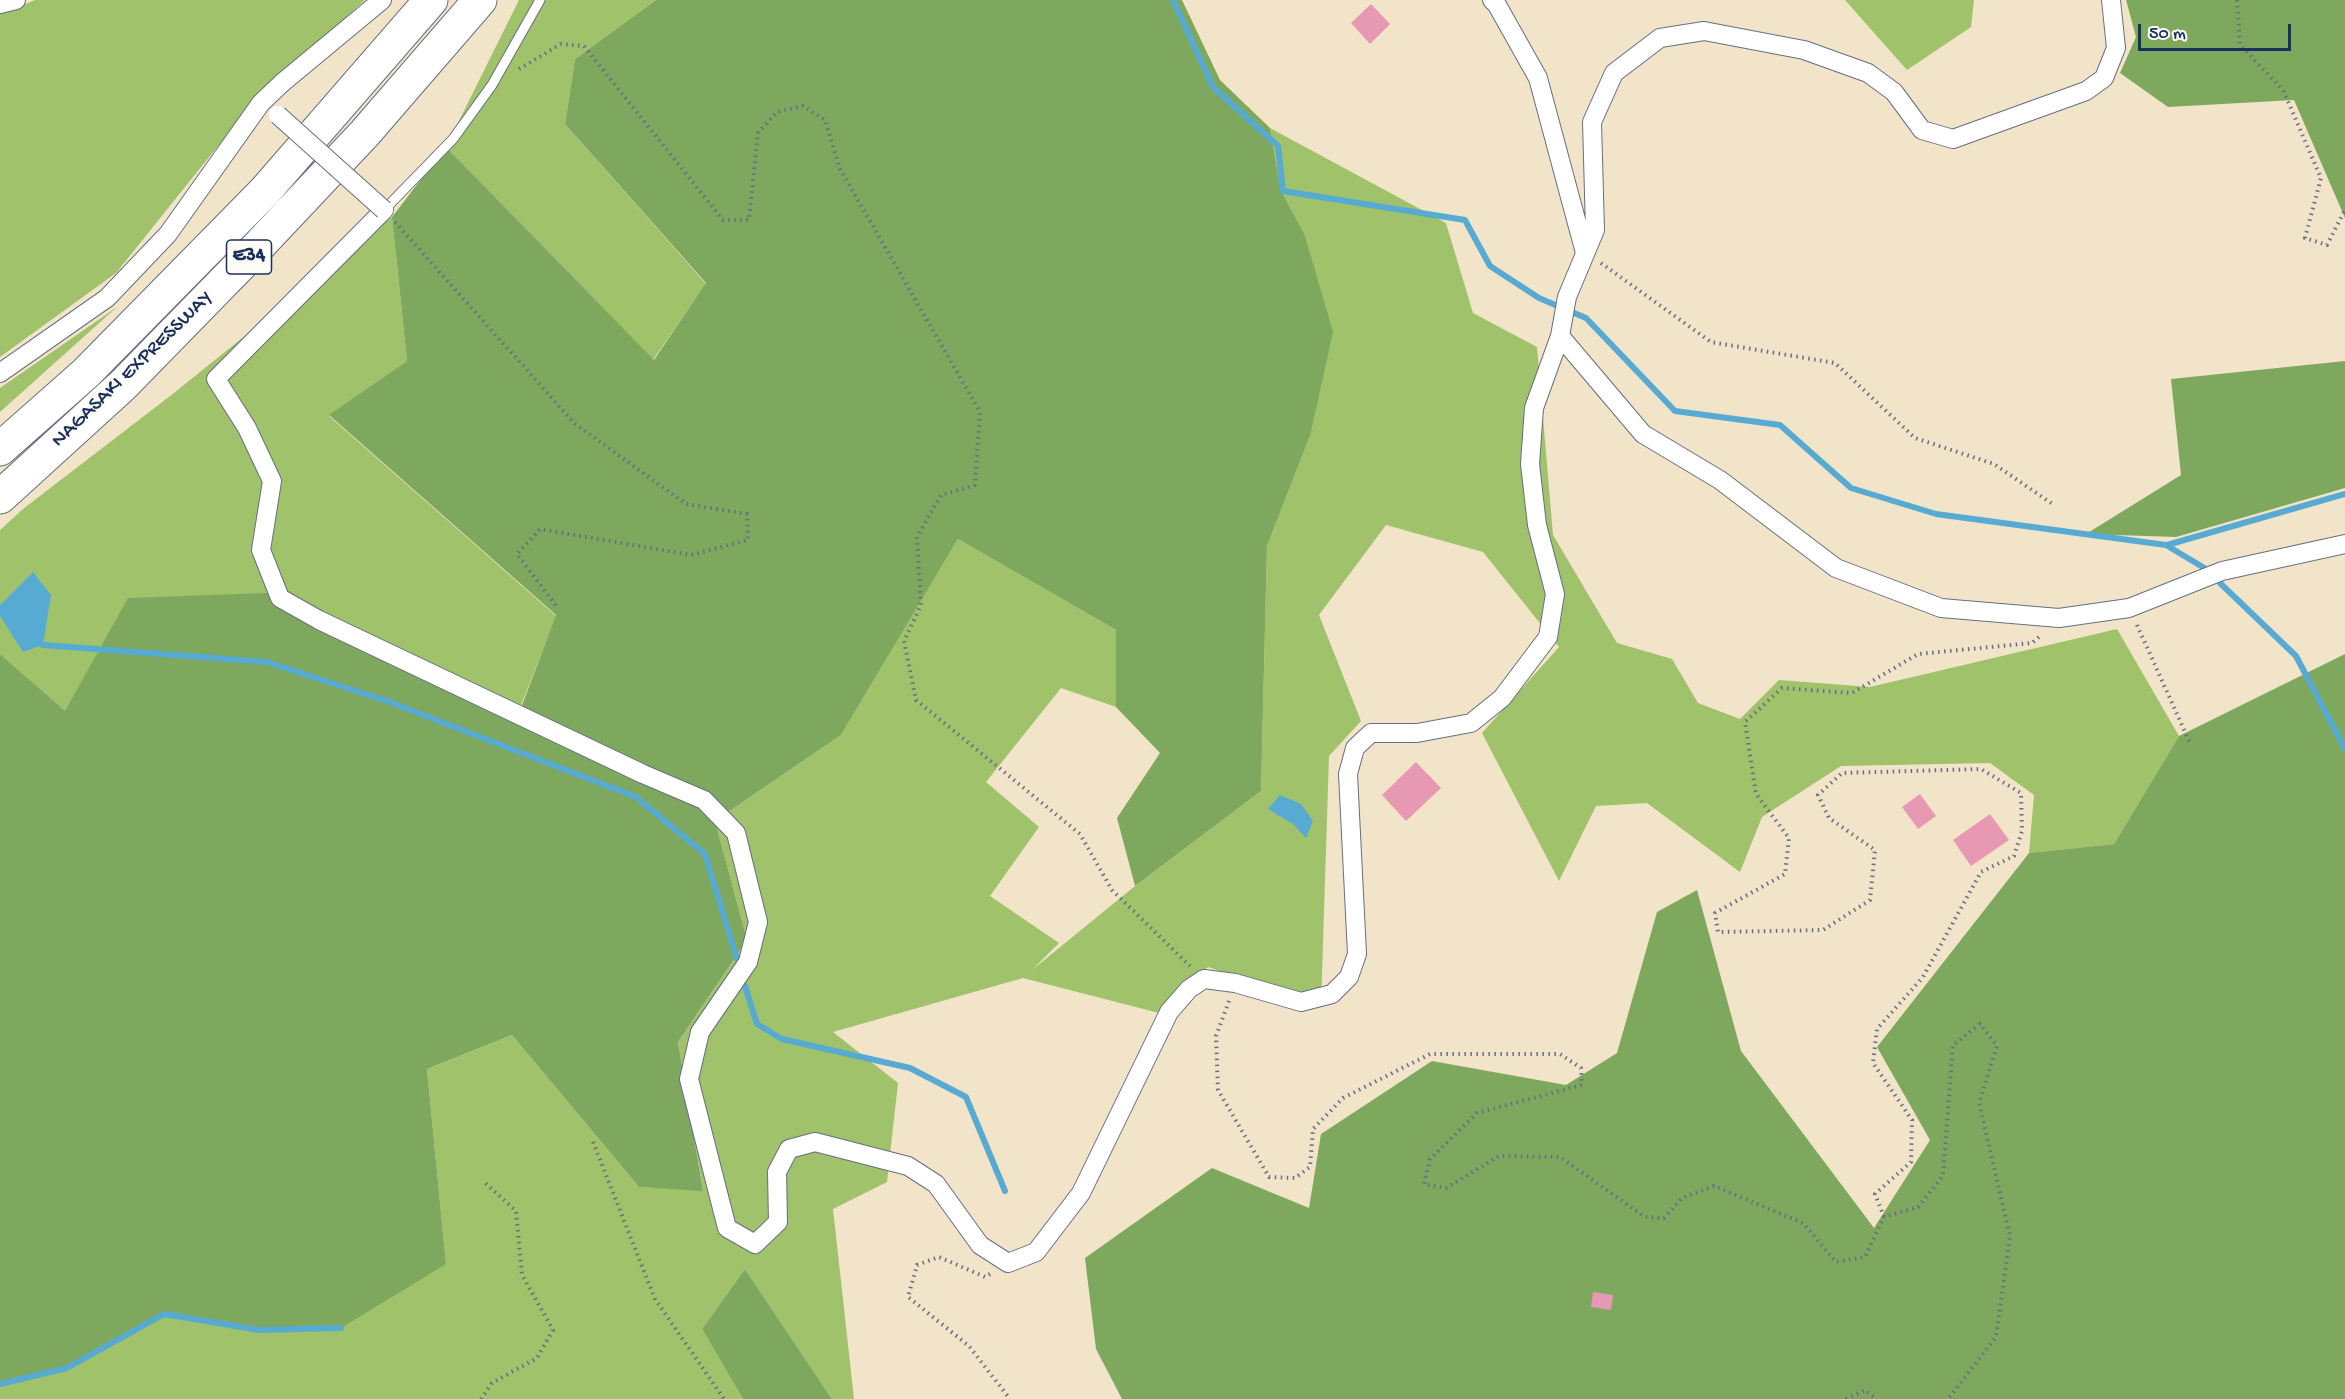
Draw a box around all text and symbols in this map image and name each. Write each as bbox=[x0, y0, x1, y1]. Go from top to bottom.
scale bar bbox=[2141, 12, 2294, 50]
text: 50 m bbox=[2149, 24, 2186, 45]
road number: E34 bbox=[226, 240, 272, 274]
street label: NAGASAKI EXPRESSWAY bbox=[47, 286, 219, 454]

